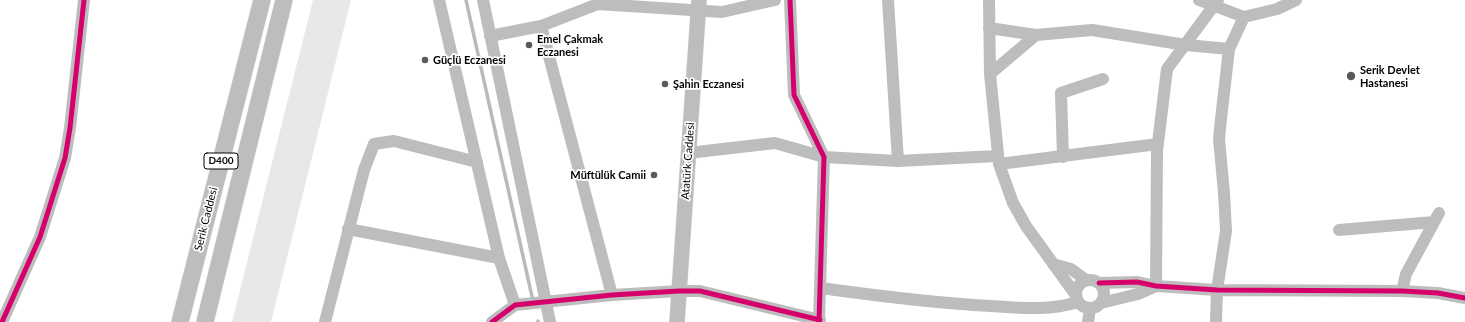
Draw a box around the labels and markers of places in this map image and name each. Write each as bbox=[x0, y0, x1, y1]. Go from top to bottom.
place label: Emel Çakmak Eczanesi bbox=[537, 32, 603, 58]
marker: Emel Çakmak Eczanesi bbox=[524, 40, 534, 50]
place label: Güçlü Eczanesi bbox=[433, 53, 506, 67]
marker: Güçlü Eczanesi bbox=[420, 55, 430, 65]
place label: Serik Devlet Hastanesi bbox=[1360, 63, 1420, 89]
marker: Serik Devlet Hastanesi bbox=[1345, 70, 1357, 82]
place label: Şahin Eczanesi bbox=[673, 77, 744, 91]
marker: Şahin Eczanesi bbox=[660, 79, 670, 89]
place label: Müftülük Camii bbox=[570, 168, 646, 182]
marker: Müftülük Camii bbox=[649, 170, 659, 180]

